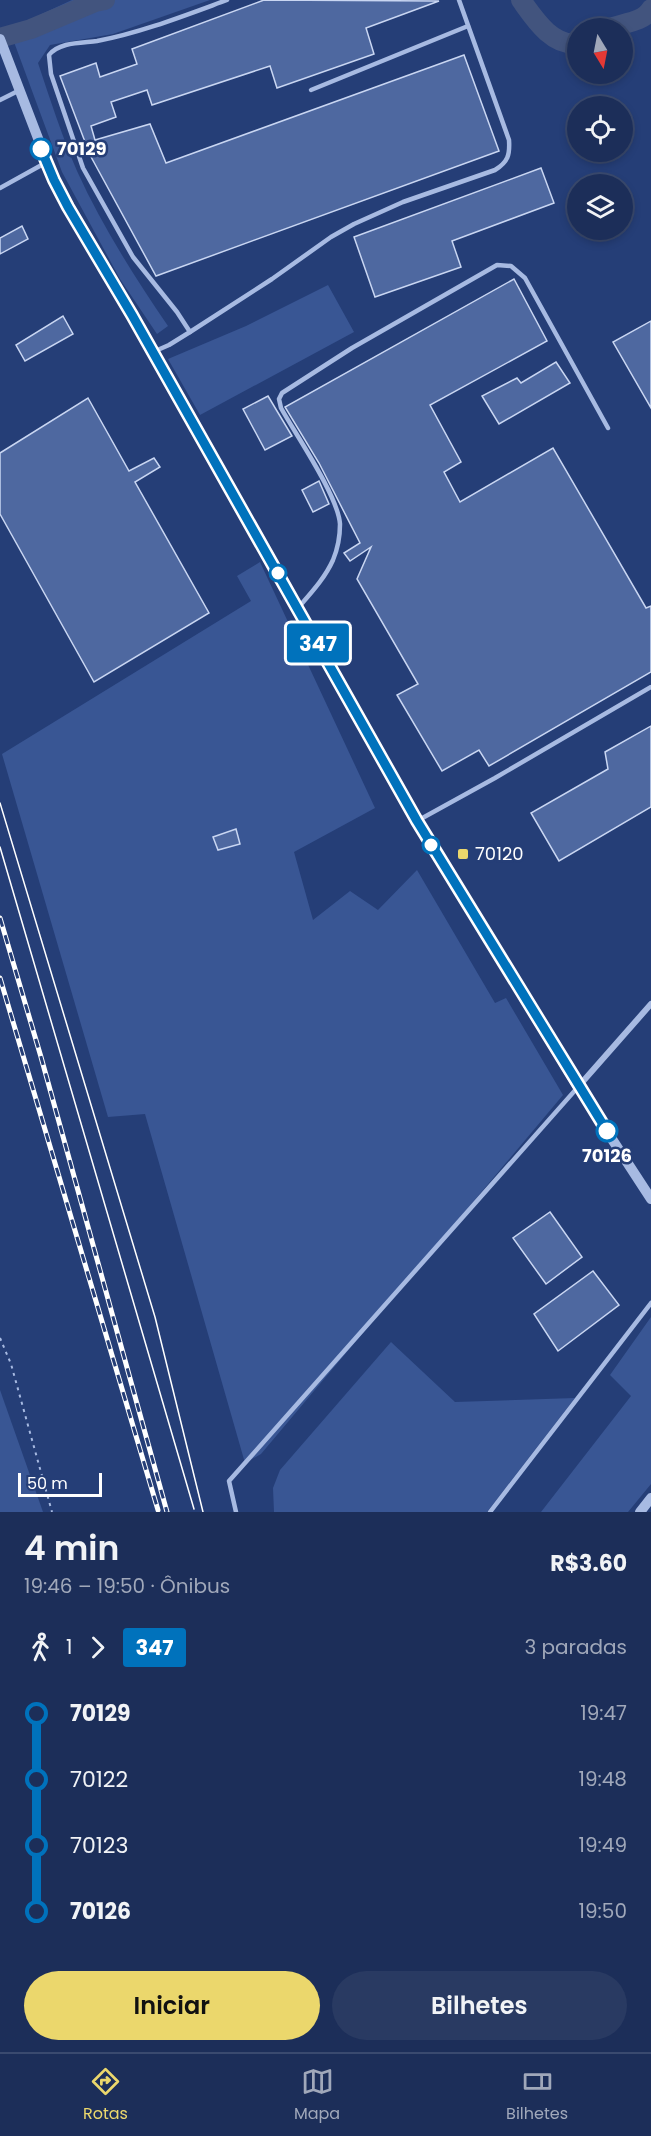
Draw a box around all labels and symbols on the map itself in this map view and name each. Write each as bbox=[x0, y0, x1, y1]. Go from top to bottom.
north arrow bbox=[567, 18, 633, 84]
place label: 70129 bbox=[57, 136, 106, 161]
marker: 70129 bbox=[30, 138, 52, 160]
unlabelled marker bbox=[269, 564, 287, 582]
line badge: 347 bbox=[284, 624, 352, 662]
unlabelled marker bbox=[422, 836, 440, 854]
place label: 70120 bbox=[475, 841, 524, 866]
marker: 70120 bbox=[456, 847, 470, 861]
marker: 70126 bbox=[596, 1120, 618, 1142]
place label: 70126 bbox=[582, 1143, 632, 1168]
scale bar bbox=[18, 1470, 102, 1498]

